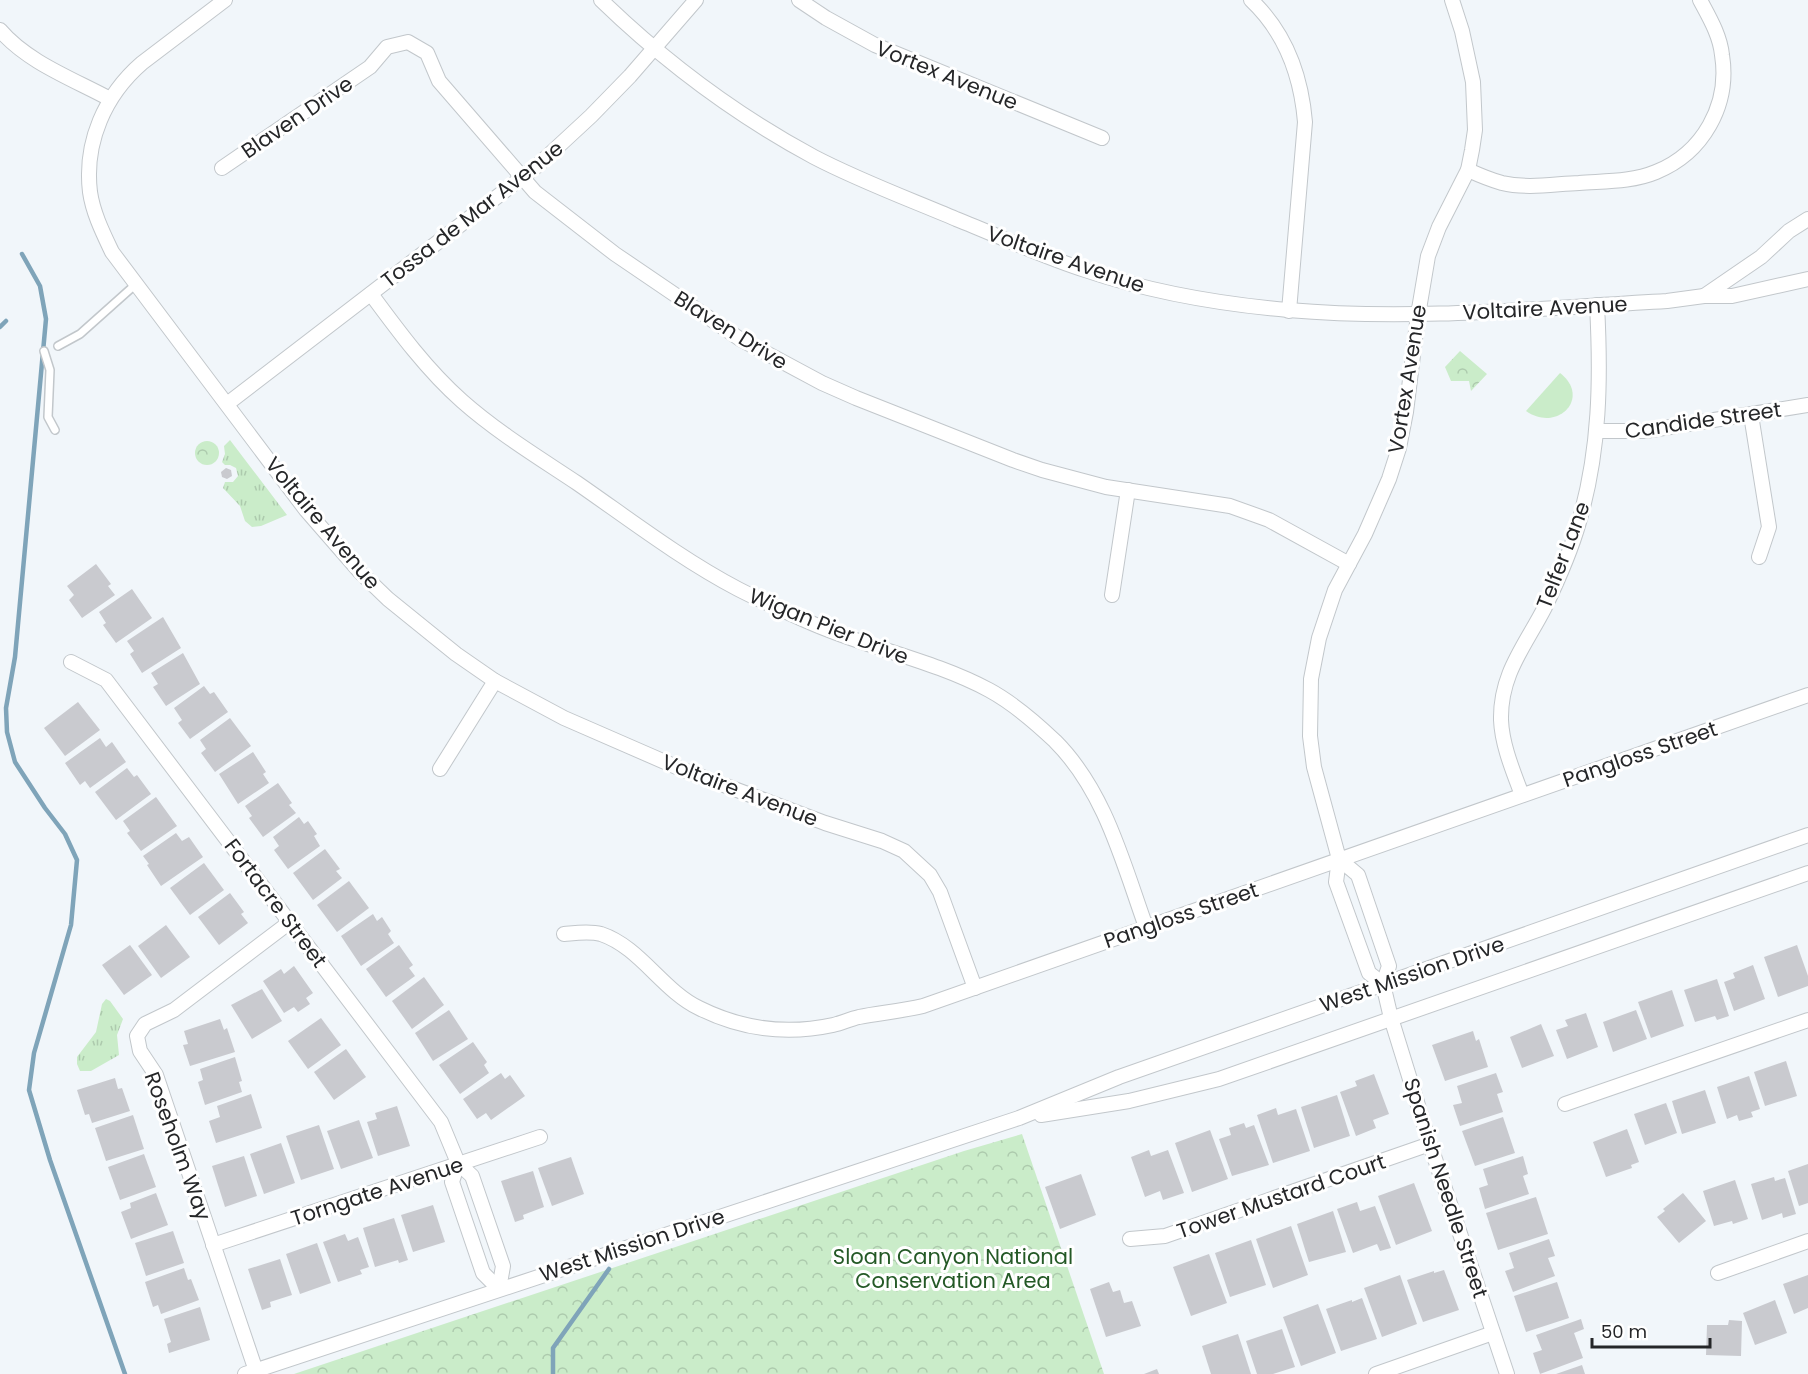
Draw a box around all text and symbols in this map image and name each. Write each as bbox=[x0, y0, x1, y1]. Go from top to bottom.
street label: Vortex Avenue bbox=[872, 33, 1022, 117]
street label: Blaven Drive bbox=[236, 69, 358, 165]
street label: Tossa de Mar Avenue bbox=[375, 134, 569, 294]
street label: Voltaire Avenue bbox=[983, 218, 1149, 300]
street label: Blaven Drive bbox=[669, 284, 793, 376]
street label: Voltaire Avenue bbox=[1462, 289, 1628, 327]
street label: Vortex Avenue bbox=[1381, 302, 1433, 456]
street label: Candide Street bbox=[1623, 395, 1783, 445]
street label: Voltaire Avenue bbox=[259, 450, 387, 596]
street label: Telfer Lane bbox=[1529, 497, 1597, 613]
street label: Wigan Pier Drive bbox=[745, 581, 913, 671]
street label: Pangloss Street bbox=[1559, 714, 1721, 794]
street label: Voltaire Avenue bbox=[658, 747, 822, 833]
street label: Fortacre Street bbox=[218, 833, 334, 973]
street label: Pangloss Street bbox=[1100, 875, 1262, 955]
street label: West Mission Drive bbox=[1316, 929, 1508, 1019]
street label: Roseholm Way bbox=[138, 1068, 218, 1224]
street label: Spanish Needle Street bbox=[1397, 1074, 1495, 1302]
street label: Tower Mustard Court bbox=[1173, 1147, 1389, 1245]
street label: Torngate Avenue bbox=[287, 1149, 467, 1233]
street label: West Mission Drive bbox=[536, 1201, 728, 1289]
park label: Sloan Canyon National Conservation Area bbox=[833, 1242, 1073, 1295]
scale bar bbox=[1592, 1311, 1710, 1349]
text: 50 m bbox=[1601, 1319, 1647, 1344]

